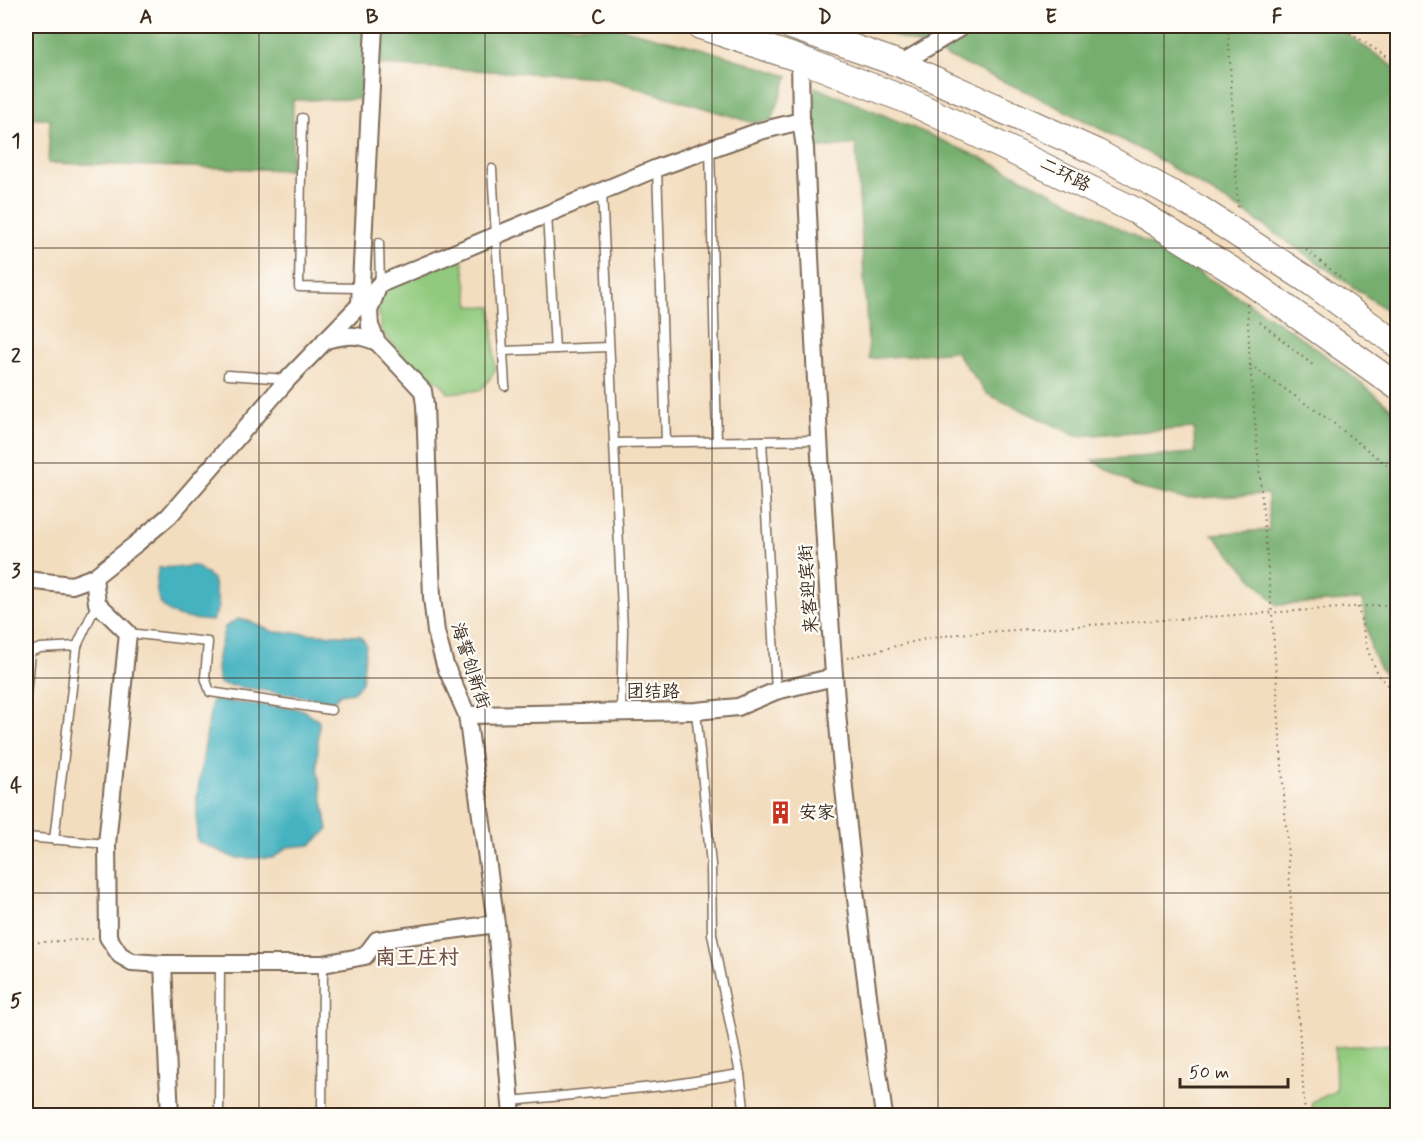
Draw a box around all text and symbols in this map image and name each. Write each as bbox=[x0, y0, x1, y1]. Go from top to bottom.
text: A bbox=[139, 4, 153, 31]
text: B bbox=[366, 4, 379, 31]
text: C bbox=[591, 4, 606, 31]
text: D bbox=[818, 4, 832, 31]
text: E bbox=[1045, 4, 1057, 31]
text: F bbox=[1272, 4, 1283, 31]
text: 1 bbox=[12, 128, 20, 155]
street label: 二环路 bbox=[1035, 152, 1095, 198]
text: 2 bbox=[11, 343, 21, 370]
street label: 来客迎宾街 bbox=[794, 543, 824, 635]
text: 3 bbox=[11, 558, 21, 585]
street label: 海誓创新街 bbox=[445, 619, 495, 713]
street label: 团结路 bbox=[626, 680, 680, 704]
text: 4 bbox=[10, 773, 22, 800]
building icon: 安家 bbox=[768, 800, 794, 826]
place label: 安家 bbox=[799, 801, 835, 825]
district label: 南王庄村 bbox=[375, 944, 459, 972]
text: 5 bbox=[10, 988, 22, 1015]
scale bar bbox=[1180, 1051, 1288, 1089]
text: 50 m bbox=[1189, 1061, 1229, 1085]

